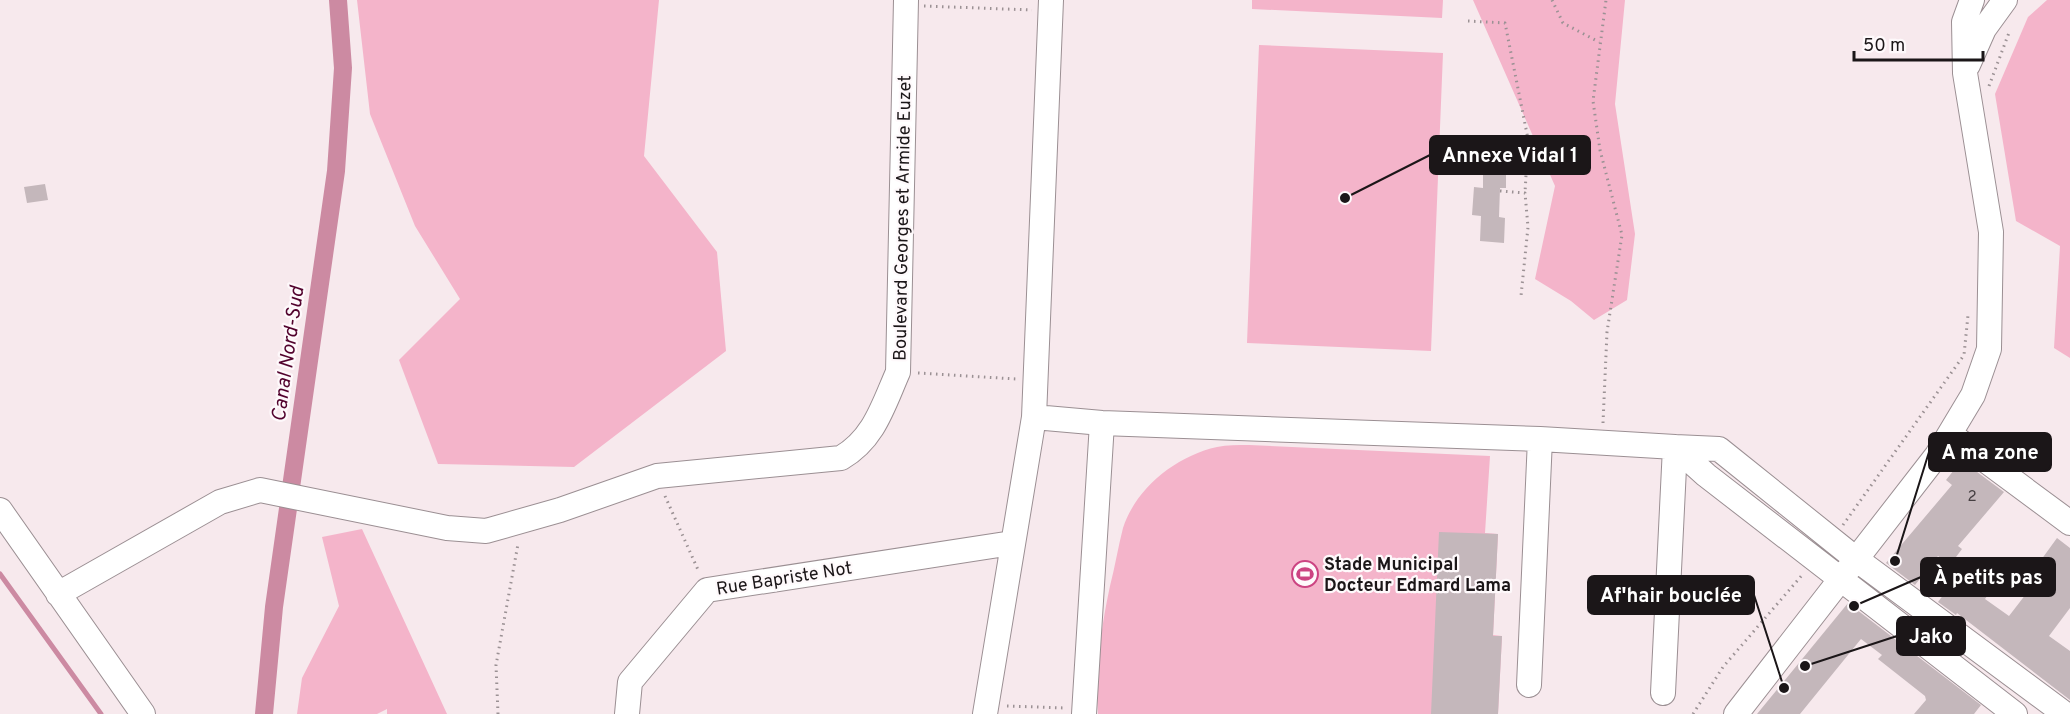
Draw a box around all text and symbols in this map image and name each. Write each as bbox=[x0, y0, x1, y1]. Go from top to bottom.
scale bar bbox=[1854, 24, 1983, 62]
text: 50 m bbox=[1863, 35, 1905, 58]
street label: Boulevard Georges et Armide Euzet bbox=[890, 75, 917, 361]
callout: Annexe Vidal 1 bbox=[1430, 136, 1590, 174]
text: Annexe Vidal 1 bbox=[1442, 144, 1578, 170]
water label: Canal Nord-Sud bbox=[267, 284, 312, 424]
callout: A ma zone bbox=[1929, 433, 2051, 471]
text: A ma zone bbox=[1941, 441, 2039, 467]
house number: 2 bbox=[1967, 488, 1977, 507]
place label: Stade Municipal Docteur Edmard Lama bbox=[1324, 554, 1511, 598]
street label: Rue Bapriste Not bbox=[715, 557, 854, 602]
callout: À petits pas bbox=[1921, 558, 2055, 596]
sports icon: Stade Municipal Docteur Edmard Lama bbox=[1290, 559, 1320, 589]
text: À petits pas bbox=[1933, 564, 2043, 592]
callout: Af'hair bouclée bbox=[1588, 576, 1754, 614]
text: Af'hair bouclée bbox=[1600, 584, 1742, 610]
callout: Jako bbox=[1897, 617, 1965, 655]
text: Jako bbox=[1909, 625, 1953, 651]

